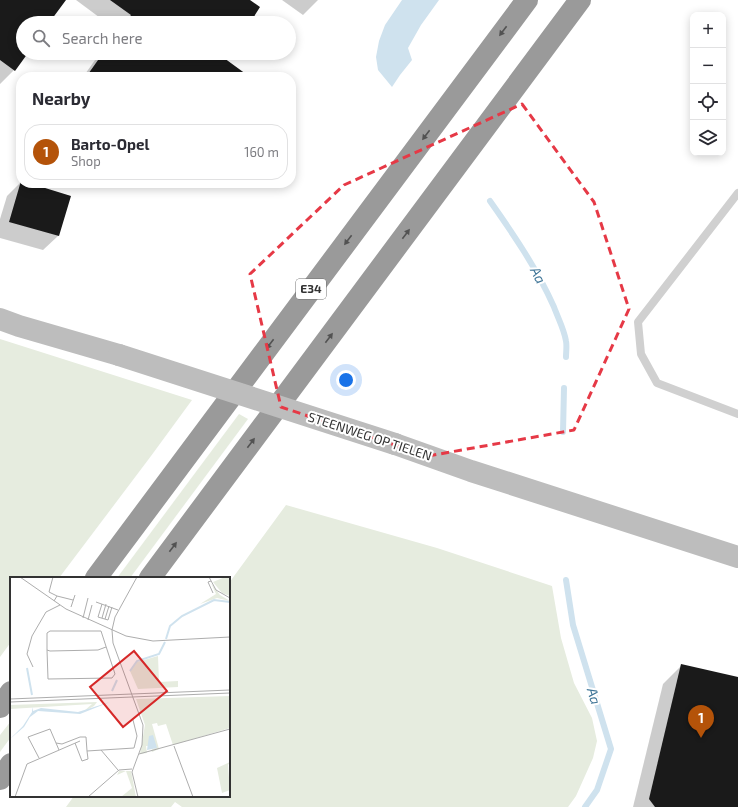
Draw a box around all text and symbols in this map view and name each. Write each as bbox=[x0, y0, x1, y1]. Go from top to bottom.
map controls bbox=[690, 12, 726, 156]
button: + bbox=[690, 12, 726, 48]
search box bbox=[16, 16, 296, 60]
one-way arrow bbox=[499, 26, 508, 37]
icon: search bbox=[30, 27, 52, 49]
text: Search here bbox=[62, 29, 143, 47]
button: − bbox=[690, 48, 726, 84]
button: locate bbox=[690, 84, 726, 120]
text: Nearby bbox=[32, 88, 90, 108]
button: layers bbox=[690, 120, 726, 156]
one-way arrow bbox=[421, 130, 430, 141]
text: Barto-Opel bbox=[71, 135, 149, 153]
text: 1 bbox=[43, 144, 49, 160]
text: 160 m bbox=[244, 144, 279, 160]
text: Shop bbox=[71, 153, 101, 169]
one-way arrow bbox=[402, 229, 410, 239]
one-way arrow bbox=[344, 234, 352, 245]
water label: Aa bbox=[527, 263, 550, 286]
road number: E34 bbox=[296, 279, 326, 299]
one-way arrow bbox=[324, 333, 333, 344]
one-way arrow bbox=[266, 338, 274, 349]
your location bbox=[336, 370, 356, 390]
street label: STEENWEG OP TIELEN bbox=[306, 408, 434, 464]
one-way arrow bbox=[247, 437, 255, 448]
one-way arrow bbox=[169, 541, 177, 552]
inset map bbox=[10, 577, 230, 797]
water label: Aa bbox=[584, 684, 605, 706]
pin: 1 bbox=[688, 705, 714, 738]

